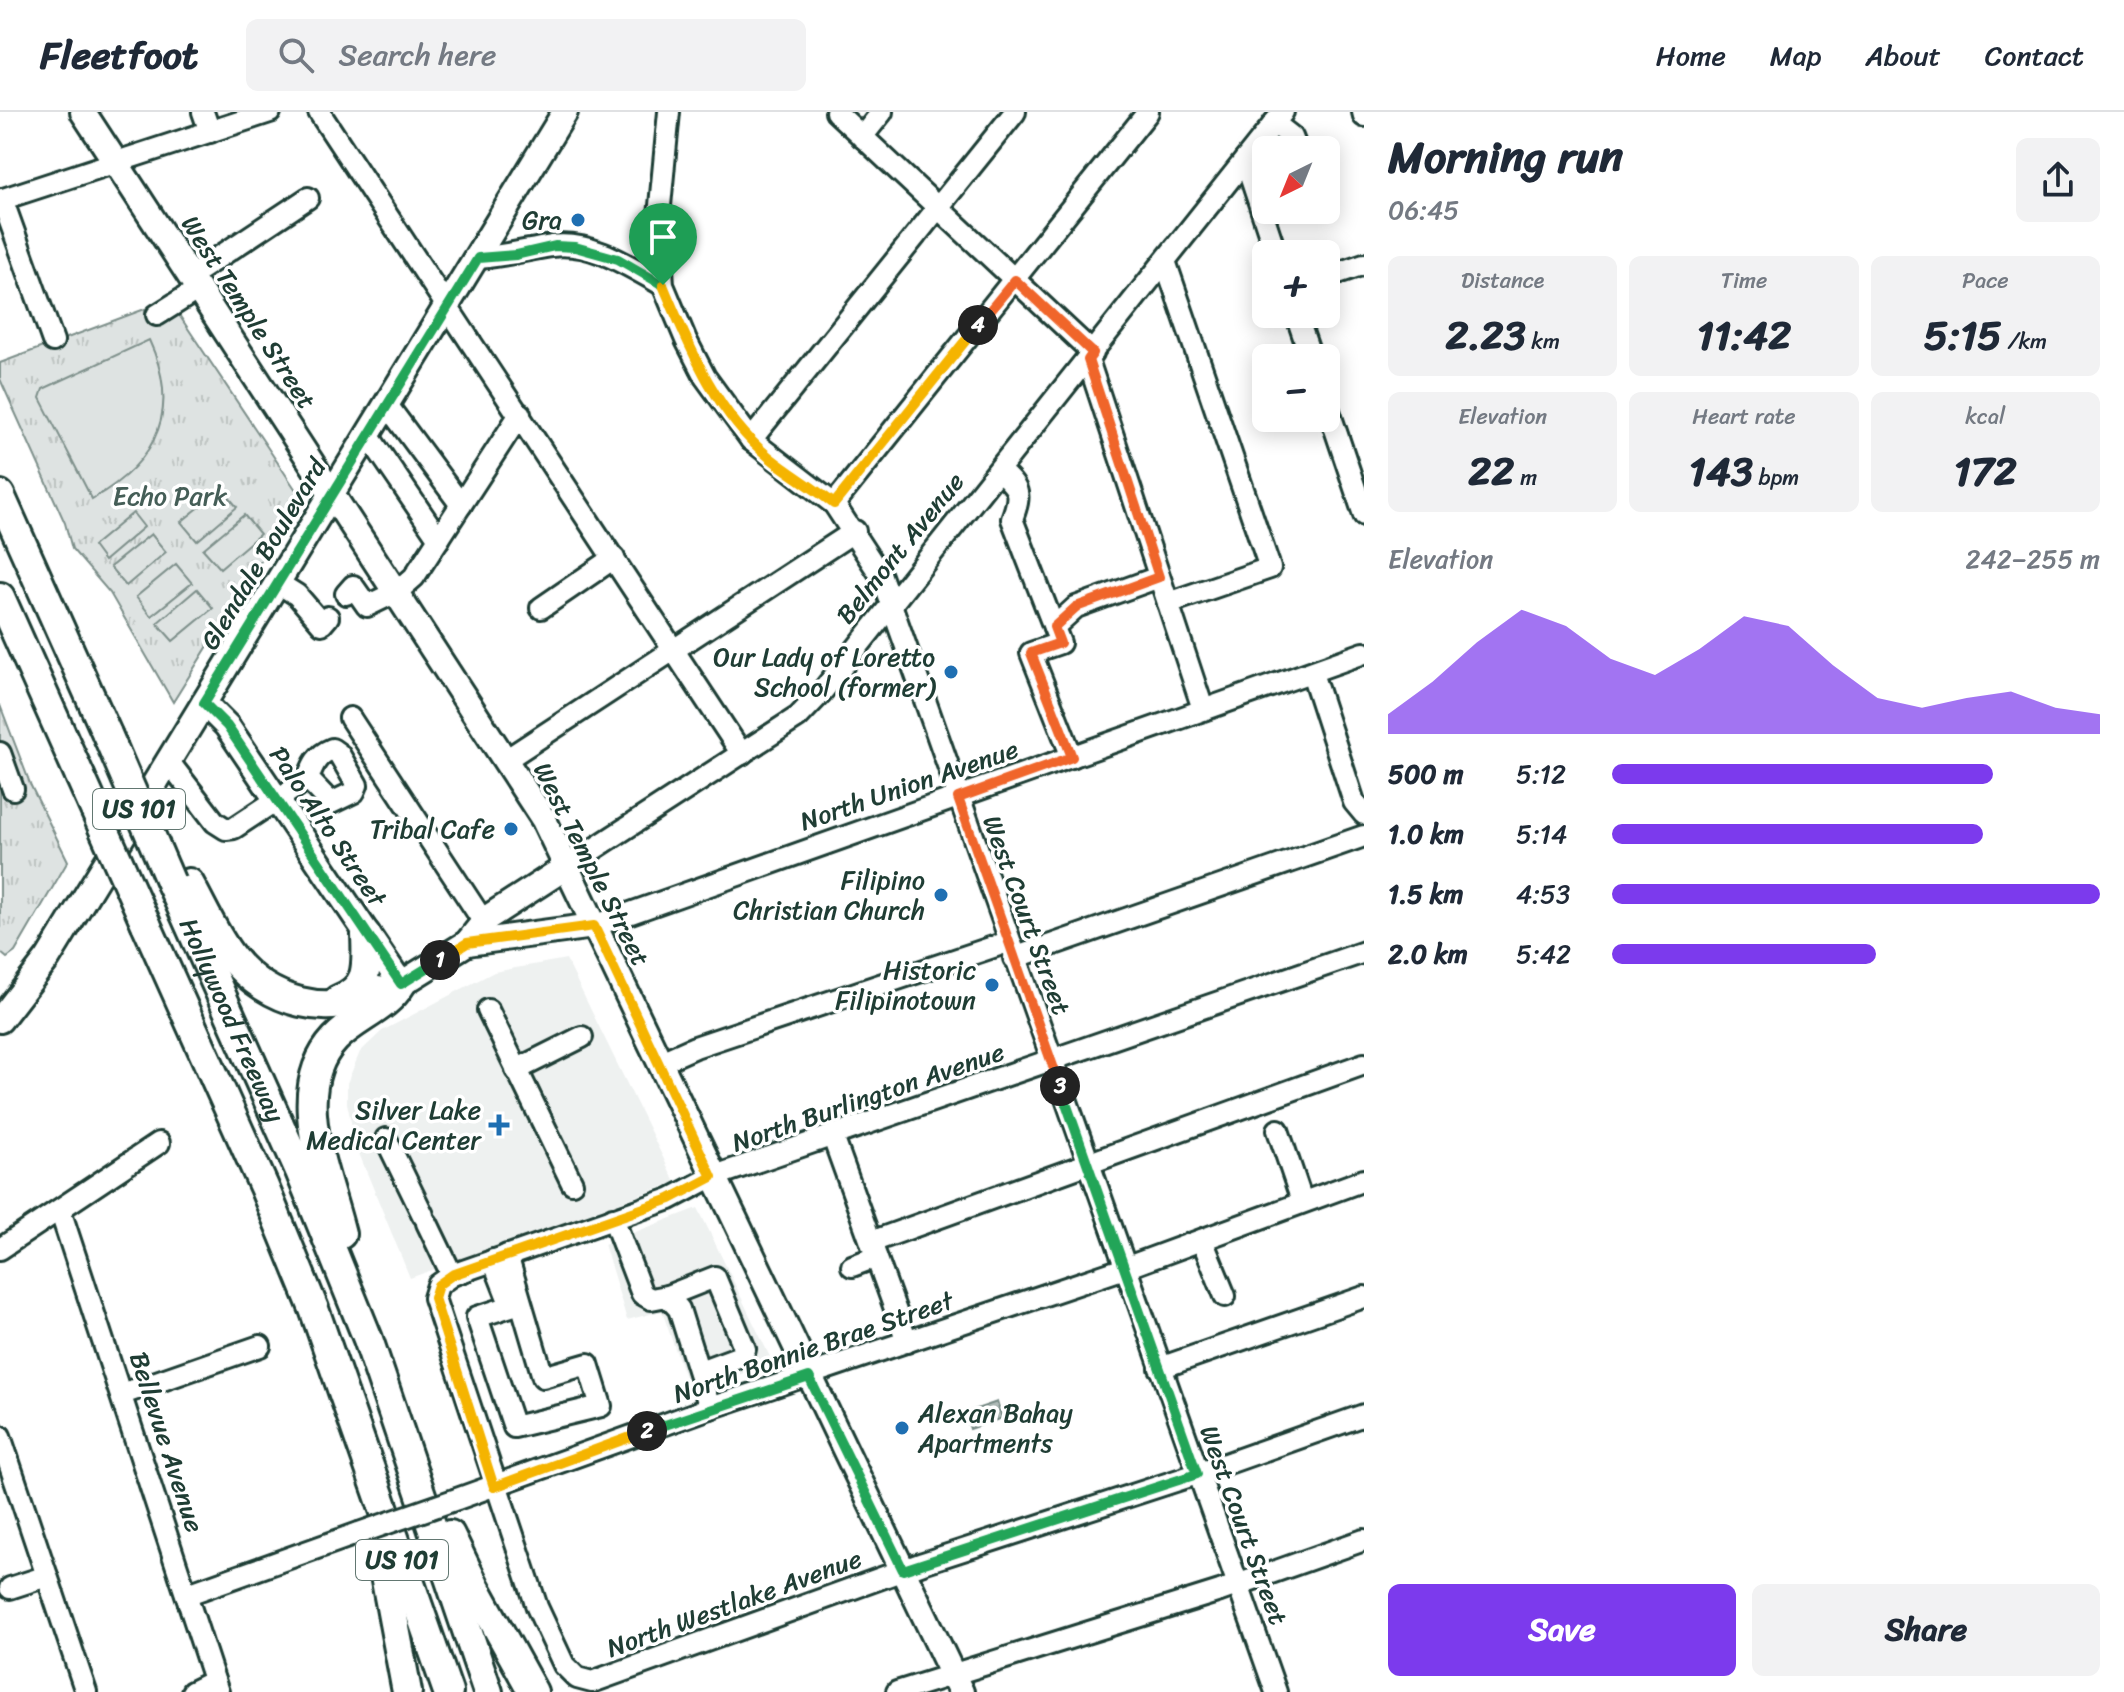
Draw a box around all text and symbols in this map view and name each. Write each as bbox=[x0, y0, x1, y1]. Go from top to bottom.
search box bbox=[246, 19, 806, 91]
text: Fleetfoot bbox=[40, 22, 198, 89]
text: Search here bbox=[338, 28, 496, 82]
text: Home bbox=[1656, 31, 1726, 80]
text: Map bbox=[1770, 31, 1821, 80]
text: About bbox=[1865, 31, 1941, 80]
text: Contact bbox=[1985, 31, 2084, 80]
icon: search bbox=[274, 33, 318, 77]
text: Morning run bbox=[1388, 118, 1623, 196]
north arrow bbox=[1252, 136, 1340, 224]
map controls bbox=[1252, 136, 1340, 432]
button: share bbox=[2016, 138, 2100, 222]
text: 06:45 bbox=[1388, 187, 1459, 233]
place label: Gra bbox=[522, 197, 562, 243]
pin bbox=[629, 203, 697, 285]
street label: West Temple Street bbox=[169, 205, 329, 419]
marker: Gra bbox=[569, 211, 587, 229]
icon: arrive bbox=[641, 215, 685, 259]
button: + bbox=[1252, 240, 1340, 328]
text: Distance bbox=[1461, 261, 1544, 300]
text: Time bbox=[1721, 261, 1767, 300]
text: Pace bbox=[1962, 261, 2009, 300]
text: 2.23 bbox=[1445, 300, 1526, 371]
text: 11:42 bbox=[1697, 300, 1791, 371]
text: 5:15 bbox=[1924, 300, 2002, 371]
pin: 4 bbox=[958, 305, 998, 345]
text: 4 bbox=[971, 305, 985, 344]
text: km bbox=[1526, 322, 1560, 361]
text: /km bbox=[2002, 322, 2047, 361]
button: − bbox=[1252, 344, 1340, 432]
text: Elevation bbox=[1458, 397, 1547, 436]
text: Heart rate bbox=[1692, 397, 1796, 436]
text: kcal bbox=[1965, 397, 2005, 436]
text: 22 bbox=[1468, 436, 1514, 507]
text: 143 bbox=[1689, 436, 1753, 507]
text: 172 bbox=[1954, 436, 2017, 507]
street label: Glendale Boulevard bbox=[187, 447, 340, 659]
text: m bbox=[1514, 458, 1537, 497]
text: bpm bbox=[1753, 458, 1799, 497]
street label: Belmont Avenue bbox=[824, 461, 976, 635]
park label: Echo Park bbox=[113, 473, 227, 519]
text: Elevation bbox=[1388, 536, 1493, 582]
text: 242–255 m bbox=[1966, 536, 2100, 582]
place label: Our Lady of Loretto School (former) bbox=[713, 634, 937, 710]
marker: Our Lady of Loretto School (former) bbox=[942, 663, 960, 681]
street label: North Union Avenue bbox=[793, 726, 1025, 844]
street label: Palo Alto Street bbox=[257, 736, 400, 917]
text: 500 m bbox=[1388, 751, 1463, 797]
text: 5:12 bbox=[1516, 751, 1566, 797]
street label: West Temple Street bbox=[521, 754, 663, 974]
road number: US 101 bbox=[93, 789, 185, 829]
place label: Tribal Cafe bbox=[370, 806, 495, 852]
street label: West Court Street bbox=[970, 809, 1084, 1021]
text: 1.0 km bbox=[1388, 811, 1464, 857]
text: 5:14 bbox=[1516, 811, 1567, 857]
marker: Tribal Cafe bbox=[502, 820, 520, 838]
place label: Filipino Christian Church bbox=[733, 857, 925, 933]
text: 1.5 km bbox=[1388, 871, 1463, 917]
text: 4:53 bbox=[1516, 871, 1570, 917]
marker: Filipino Christian Church bbox=[932, 886, 950, 904]
street label: Hollywood Freeway bbox=[166, 910, 299, 1130]
text: 2.0 km bbox=[1388, 931, 1468, 977]
text: 5:42 bbox=[1516, 931, 1571, 977]
pin: 1 bbox=[420, 940, 460, 980]
text: 1 bbox=[435, 940, 445, 979]
place label: Historic Filipinotown bbox=[835, 947, 976, 1023]
marker: Historic Filipinotown bbox=[983, 976, 1001, 994]
street label: North Burlington Avenue bbox=[725, 1029, 1011, 1165]
pin: 3 bbox=[1040, 1066, 1080, 1106]
text: 3 bbox=[1054, 1066, 1066, 1105]
place label: Silver Lake Medical Center bbox=[306, 1087, 482, 1163]
marker: Silver Lake Medical Center bbox=[488, 1114, 510, 1136]
street label: North Bonnie Brae Street bbox=[667, 1277, 961, 1417]
street label: Bellevue Avenue bbox=[116, 1346, 218, 1538]
place label: Alexan Bahay Apartments bbox=[917, 1390, 1073, 1466]
pin: 2 bbox=[627, 1411, 667, 1451]
text: 2 bbox=[641, 1411, 653, 1450]
marker: Alexan Bahay Apartments bbox=[893, 1419, 911, 1437]
street label: West Court Street bbox=[1187, 1419, 1301, 1631]
street label: North Westlake Avenue bbox=[600, 1535, 868, 1671]
road number: US 101 bbox=[356, 1540, 448, 1580]
button: Save bbox=[1388, 1584, 1736, 1676]
button: Share bbox=[1752, 1584, 2100, 1676]

